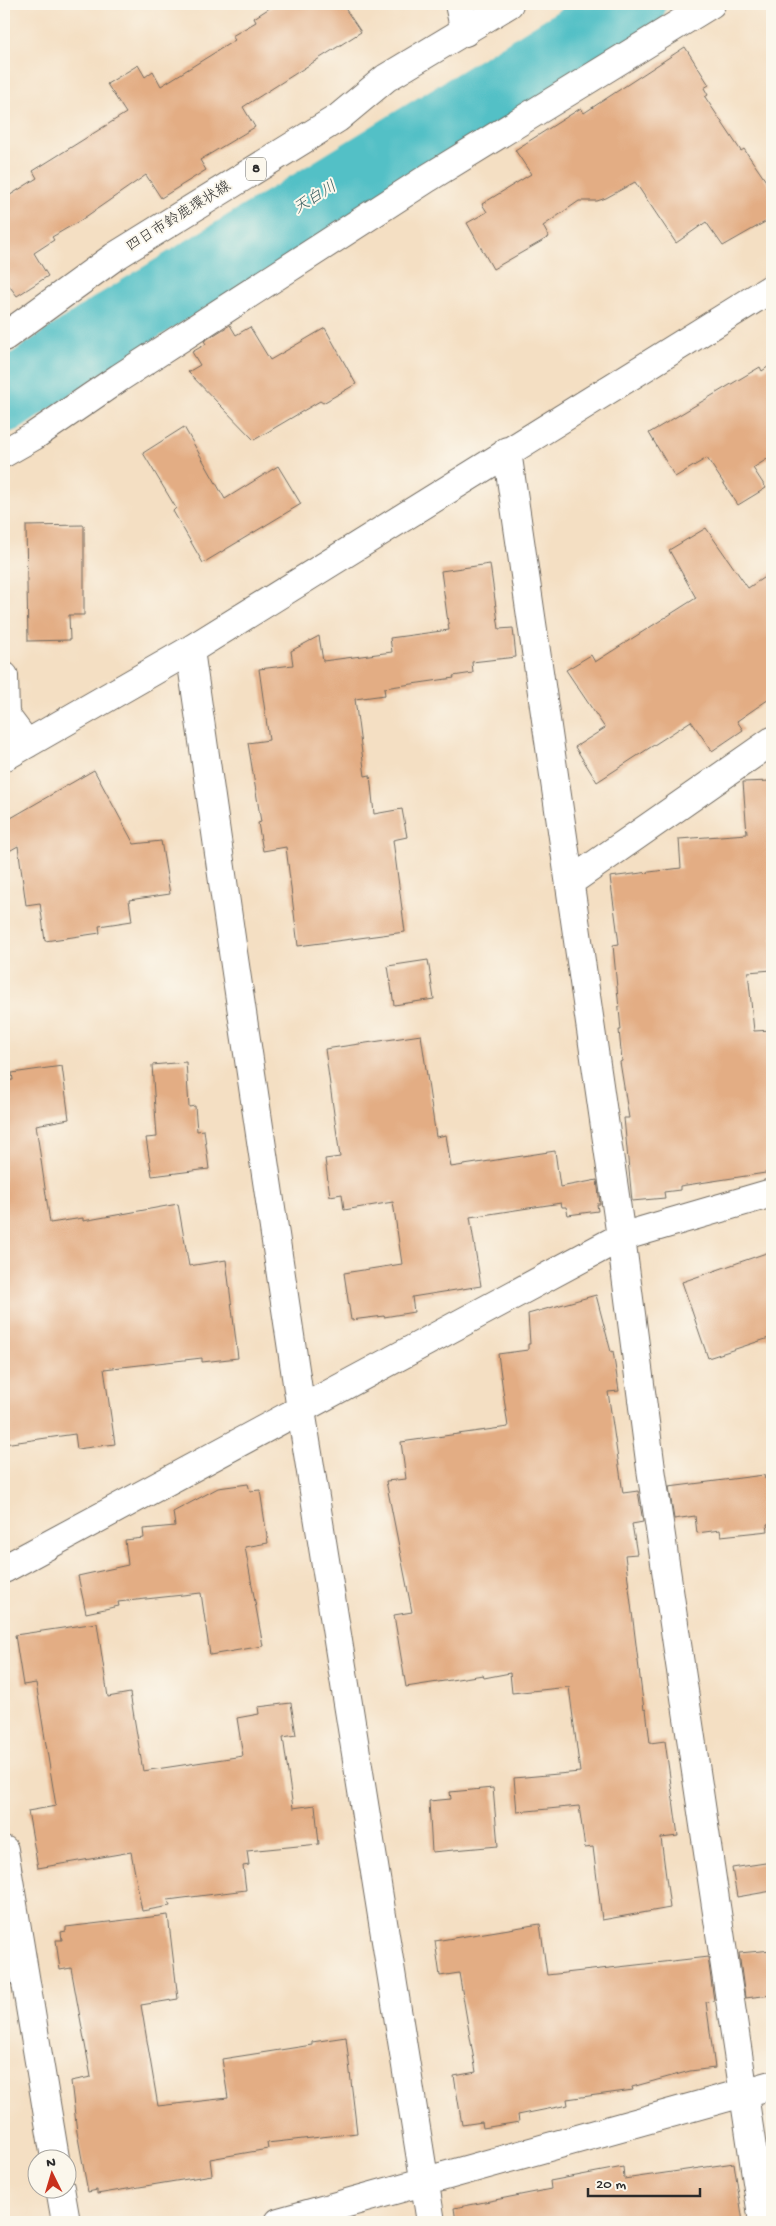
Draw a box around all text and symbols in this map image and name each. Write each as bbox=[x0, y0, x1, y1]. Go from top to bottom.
road number: 8 bbox=[246, 157, 266, 180]
street label: 四日市鈴鹿環状線 bbox=[123, 177, 235, 256]
water label: 天白川 bbox=[290, 177, 341, 220]
north arrow bbox=[28, 2148, 78, 2198]
text: N bbox=[46, 2155, 56, 2172]
scale bar bbox=[588, 2166, 701, 2198]
text: 20 m bbox=[596, 2176, 626, 2194]

